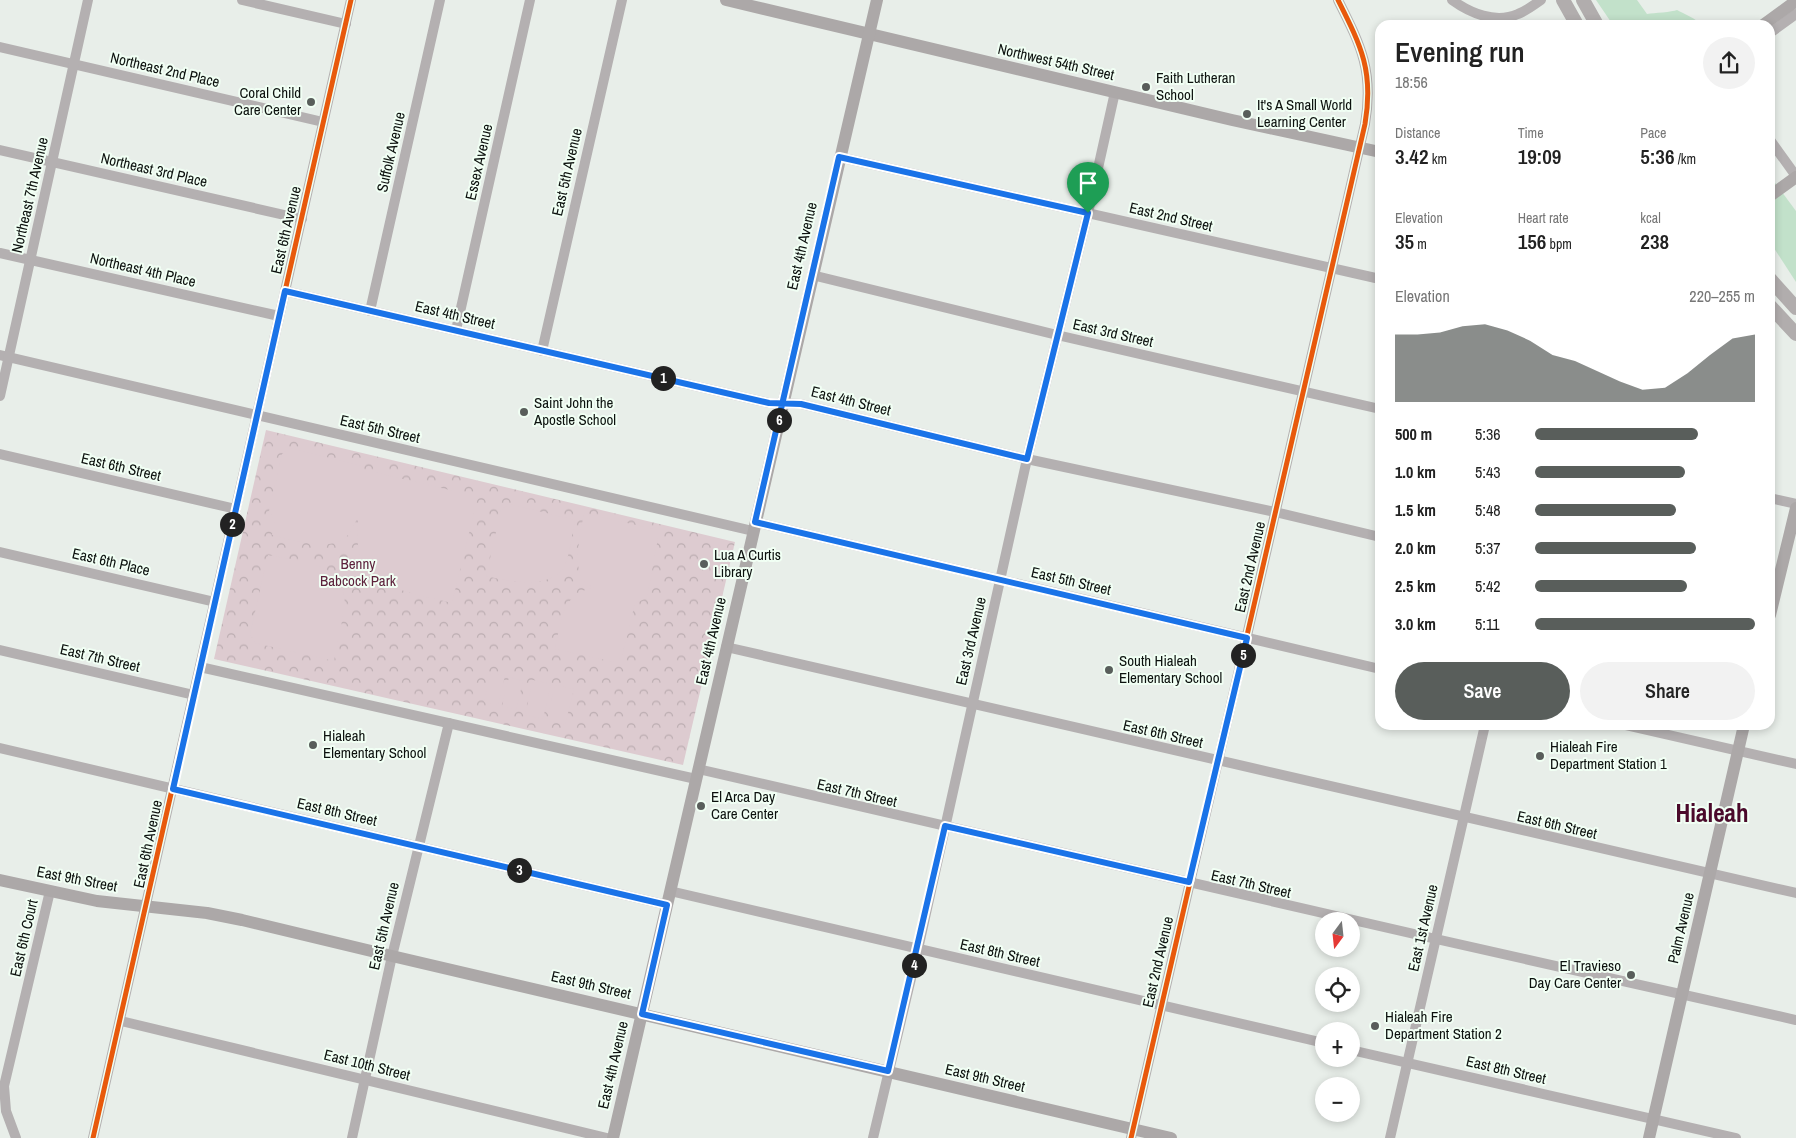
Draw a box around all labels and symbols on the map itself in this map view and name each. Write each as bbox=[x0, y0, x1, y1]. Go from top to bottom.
street label: Northwest 54th Street bbox=[996, 38, 1117, 85]
street label: Northeast 2nd Place bbox=[108, 47, 222, 92]
place label: Faith Lutheran School bbox=[1156, 67, 1235, 105]
marker: Faith Lutheran School bbox=[1140, 81, 1152, 93]
place label: Coral Child Care Center bbox=[234, 82, 301, 120]
place label: It's A Small World Learning Center bbox=[1257, 94, 1352, 132]
marker: Coral Child Care Center bbox=[305, 96, 317, 108]
marker: It's A Small World Learning Center bbox=[1241, 108, 1253, 120]
street label: Suffolk Avenue bbox=[371, 110, 410, 194]
street label: Essex Avenue bbox=[460, 121, 498, 202]
street label: East 5th Avenue bbox=[546, 126, 587, 218]
street label: Northeast 7th Avenue bbox=[6, 135, 53, 255]
street label: Northeast 3rd Place bbox=[99, 147, 210, 192]
pin bbox=[1067, 162, 1109, 213]
street label: East 6th Avenue bbox=[265, 184, 306, 276]
street label: East 2nd Street bbox=[1127, 197, 1215, 236]
street label: East 4th Avenue bbox=[781, 200, 822, 292]
street label: Northeast 4th Place bbox=[88, 247, 198, 292]
street label: East 4th Street bbox=[413, 295, 498, 334]
street label: East 3rd Street bbox=[1071, 313, 1156, 352]
pin: 1 bbox=[650, 366, 676, 390]
street label: East 4th Street bbox=[809, 380, 894, 421]
place label: Saint John the Apostle School bbox=[533, 392, 616, 430]
marker: Saint John the Apostle School bbox=[518, 406, 530, 418]
pin: 6 bbox=[766, 408, 792, 432]
street label: East 5th Street bbox=[338, 409, 423, 448]
street label: East 6th Street bbox=[79, 447, 164, 486]
pin: 2 bbox=[220, 512, 244, 536]
street label: East 2nd Avenue bbox=[1229, 519, 1270, 614]
street label: East 6th Place bbox=[70, 542, 152, 581]
place label: Lua A Curtis Library bbox=[714, 544, 781, 582]
park label: Benny Babcock Park bbox=[320, 553, 397, 591]
marker: Lua A Curtis Library bbox=[698, 558, 710, 570]
street label: East 5th Street bbox=[1029, 561, 1114, 600]
street label: East 3rd Avenue bbox=[950, 594, 991, 687]
street label: East 4th Avenue bbox=[690, 595, 731, 687]
street label: East 7th Street bbox=[58, 638, 143, 677]
pin: 5 bbox=[1230, 642, 1256, 668]
place label: South Hialeah Elementary School bbox=[1119, 650, 1222, 688]
marker: South Hialeah Elementary School bbox=[1103, 664, 1115, 676]
street label: East 6th Street bbox=[1121, 714, 1206, 753]
place label: Hialeah Elementary School bbox=[323, 725, 426, 763]
place label: Hialeah Fire Department Station 1 bbox=[1550, 736, 1667, 774]
marker: Hialeah Elementary School bbox=[307, 739, 319, 751]
marker: Hialeah Fire Department Station 1 bbox=[1534, 750, 1546, 762]
street label: East 7th Street bbox=[815, 773, 900, 812]
place label: El Arca Day Care Center bbox=[711, 786, 778, 824]
street label: East 8th Street bbox=[295, 792, 380, 831]
district label: Hialeah bbox=[1676, 796, 1748, 830]
street label: East 6th Avenue bbox=[128, 798, 167, 890]
marker: El Arca Day Care Center bbox=[695, 800, 707, 812]
street label: East 6th Street bbox=[1515, 805, 1600, 844]
pin: 3 bbox=[506, 858, 532, 882]
street label: East 9th Street bbox=[35, 860, 120, 897]
street label: East 7th Street bbox=[1209, 864, 1294, 903]
street label: East 5th Avenue bbox=[363, 880, 404, 972]
street label: East 1st Avenue bbox=[1402, 882, 1443, 973]
street label: Palm Avenue bbox=[1662, 890, 1699, 965]
street label: East 6th Court bbox=[4, 897, 43, 979]
north arrow bbox=[1315, 912, 1360, 958]
street label: East 2nd Avenue bbox=[1137, 914, 1178, 1009]
street label: East 8th Street bbox=[958, 933, 1043, 972]
pin: 4 bbox=[902, 952, 926, 978]
place label: El Travieso Day Care Center bbox=[1529, 955, 1621, 993]
street label: East 9th Street bbox=[549, 965, 634, 1004]
marker: El Travieso Day Care Center bbox=[1625, 969, 1637, 981]
place label: Hialeah Fire Department Station 2 bbox=[1385, 1006, 1502, 1044]
street label: East 4th Avenue bbox=[592, 1019, 633, 1111]
marker: Hialeah Fire Department Station 2 bbox=[1369, 1020, 1381, 1032]
street label: East 10th Street bbox=[322, 1044, 413, 1086]
street label: East 8th Street bbox=[1464, 1050, 1549, 1089]
street label: East 9th Street bbox=[943, 1058, 1028, 1097]

